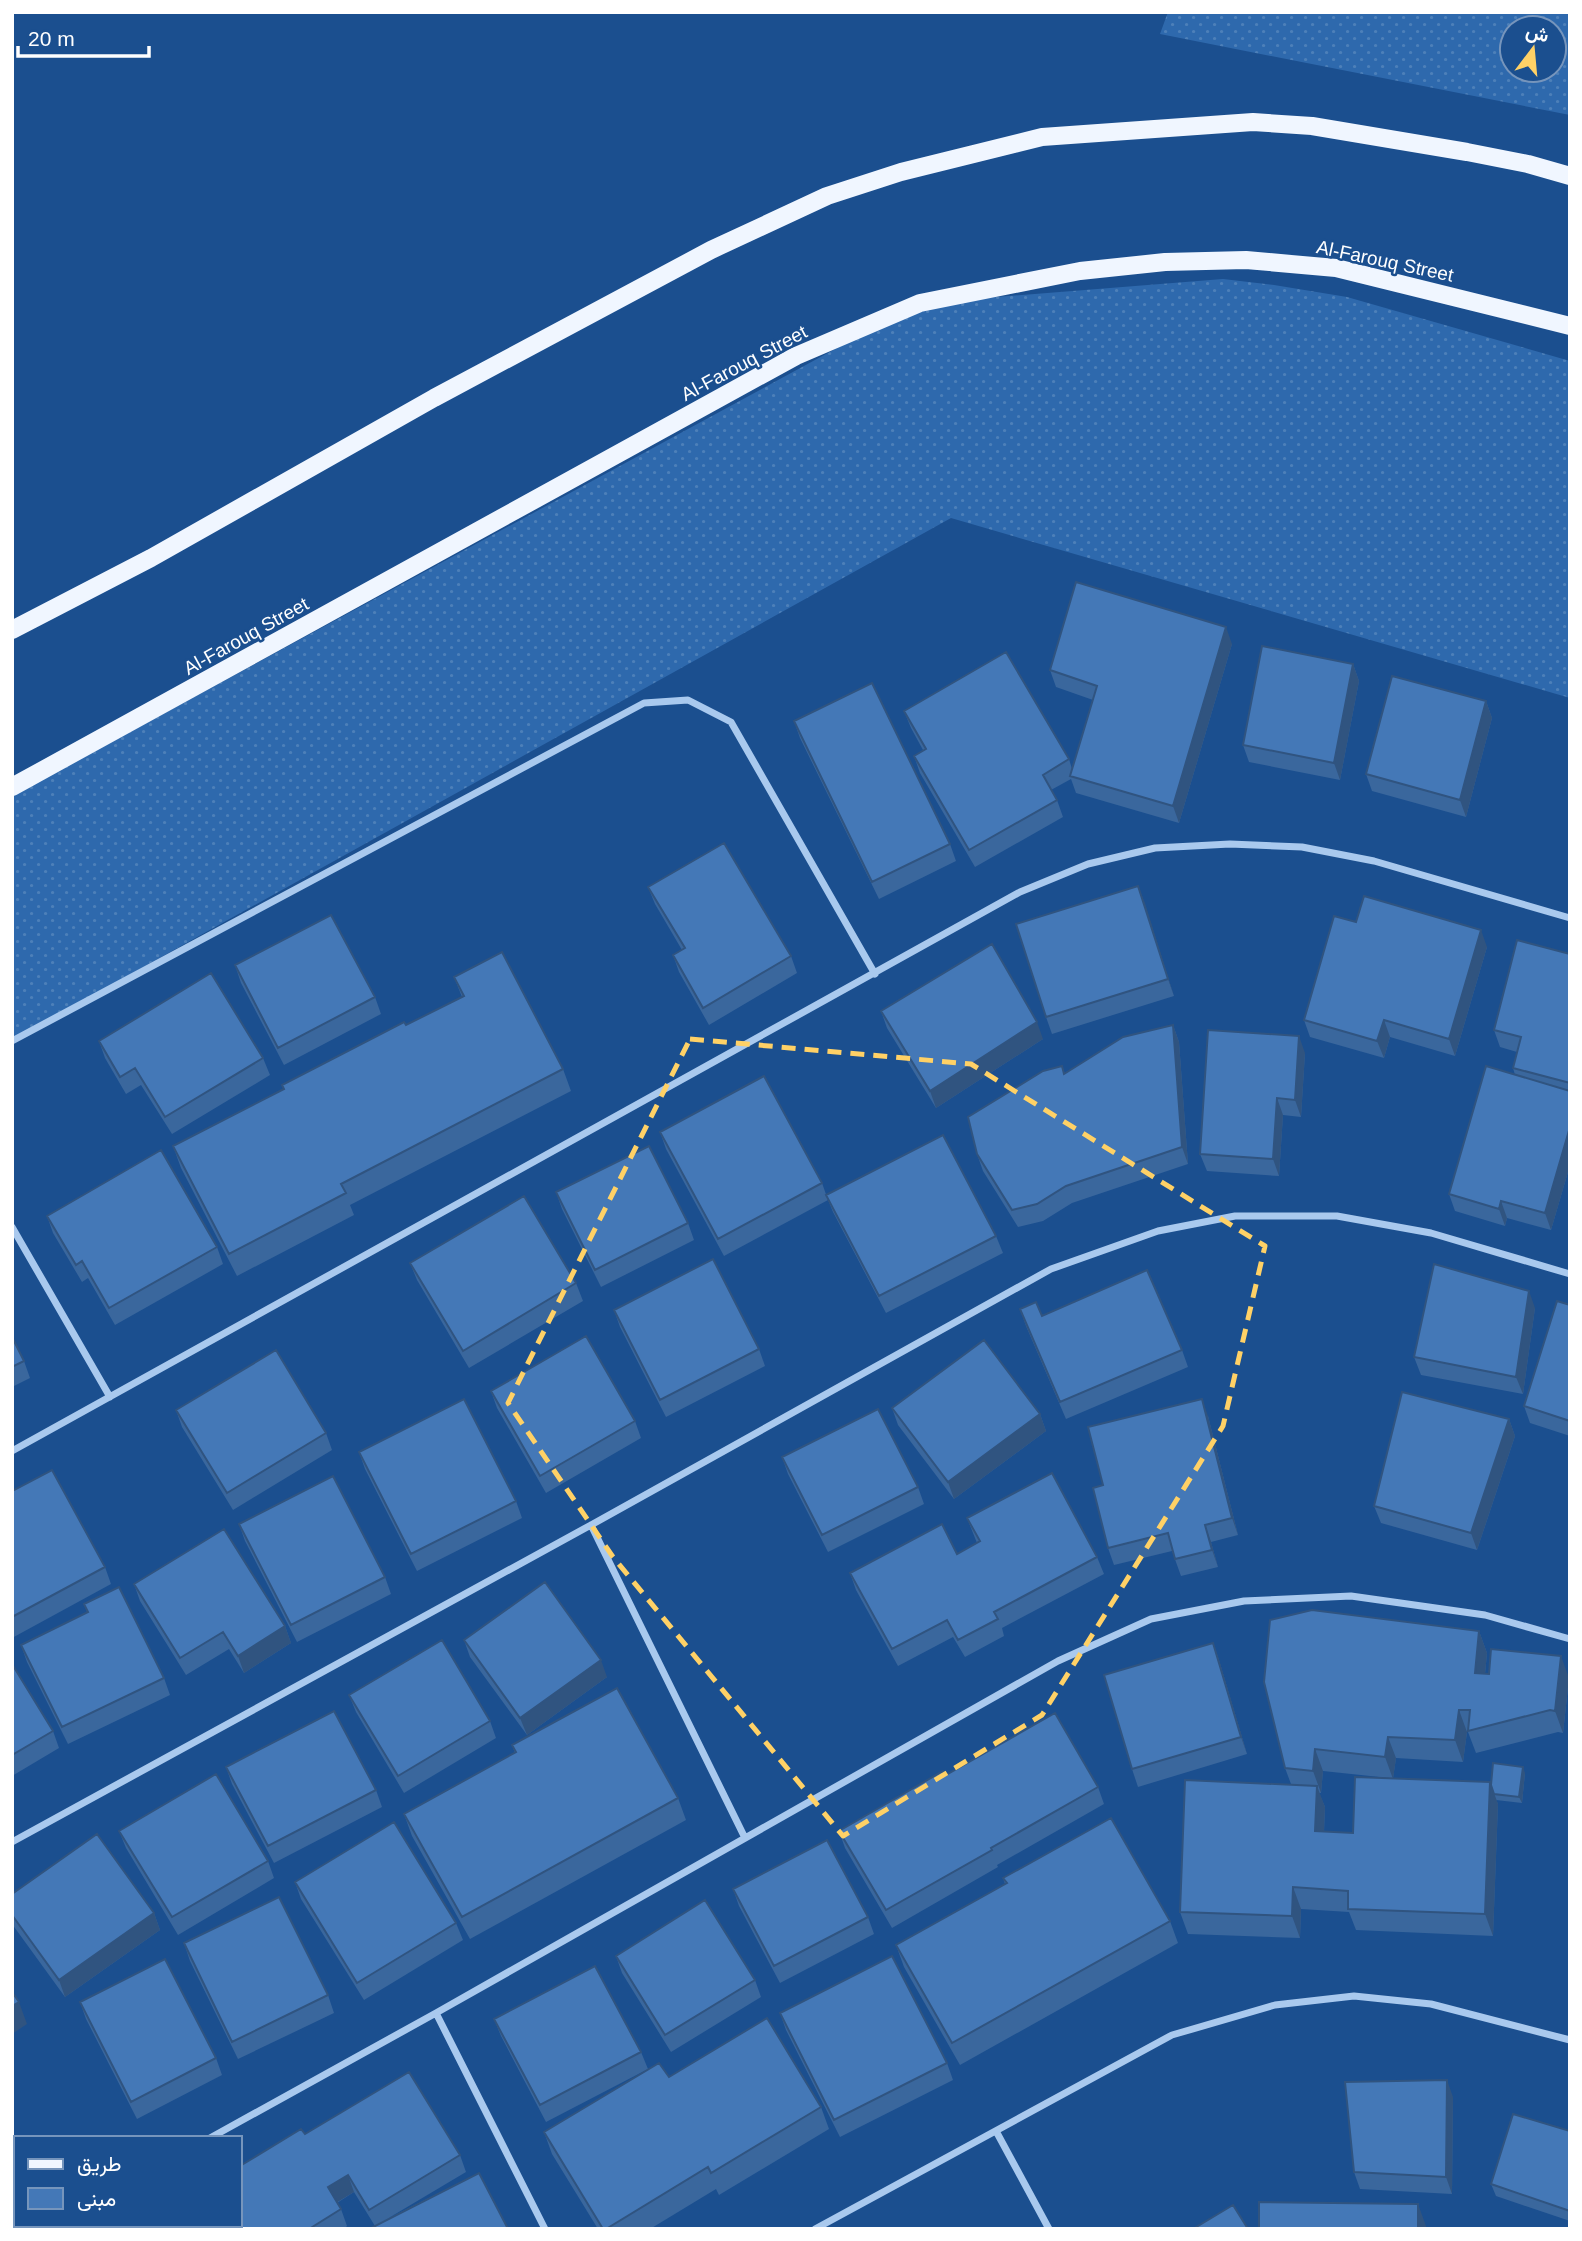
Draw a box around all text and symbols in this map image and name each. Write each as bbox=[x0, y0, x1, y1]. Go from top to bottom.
scale bar bbox=[18, 14, 149, 58]
north arrow bbox=[1498, 14, 1568, 84]
text: ش bbox=[1523, 20, 1552, 47]
text: 20 m bbox=[28, 27, 75, 50]
street label: Al-Farouq Street bbox=[1315, 236, 1456, 286]
street label: Al-Farouq Street bbox=[678, 321, 811, 405]
street label: Al-Farouq Street bbox=[180, 593, 313, 679]
legend bbox=[14, 2136, 242, 2227]
text: طريق bbox=[77, 2152, 122, 2177]
text: مبنى bbox=[77, 2187, 116, 2211]

